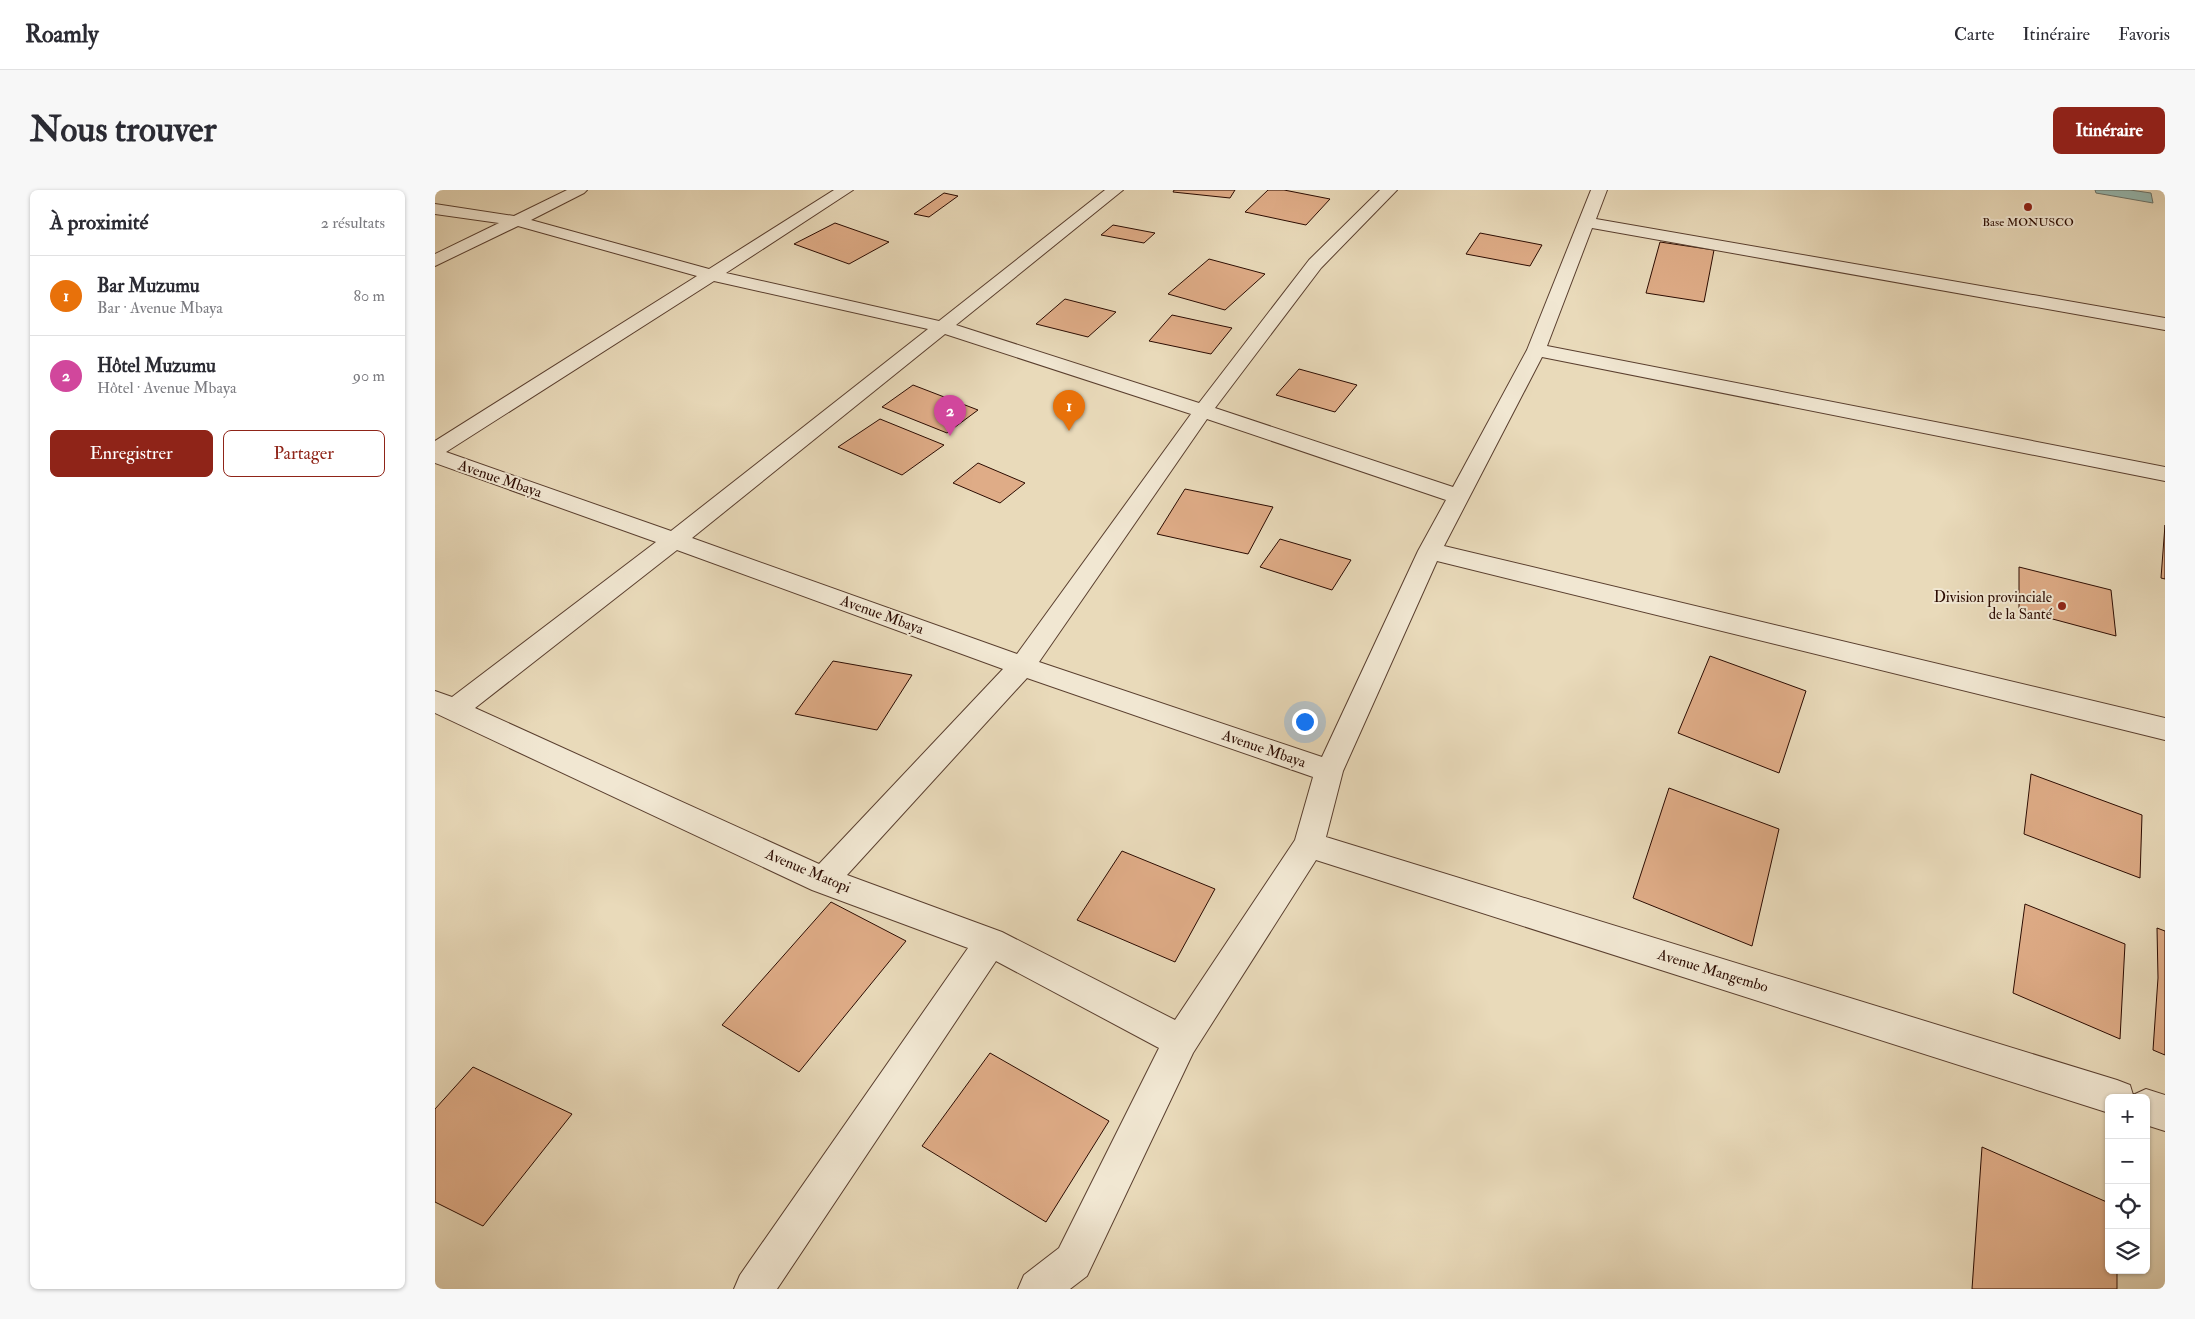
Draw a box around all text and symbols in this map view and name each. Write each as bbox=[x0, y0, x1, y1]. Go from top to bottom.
text: Roamly bbox=[25, 19, 99, 50]
text: Carte bbox=[1954, 23, 1995, 46]
text: Itinéraire bbox=[2023, 23, 2090, 46]
text: Favoris bbox=[2118, 23, 2170, 46]
button: Itinéraire bbox=[2053, 107, 2165, 154]
text: Nous trouver bbox=[30, 108, 217, 152]
marker: Base MONUSCO bbox=[2022, 201, 2034, 213]
text: À proximité bbox=[50, 209, 148, 236]
text: 2 résultats bbox=[321, 213, 385, 233]
place label: Base MONUSCO bbox=[1982, 215, 2074, 230]
text: Bar Muzumu bbox=[97, 274, 200, 298]
text: 1 bbox=[63, 286, 69, 306]
text: 80 m bbox=[354, 286, 385, 306]
text: Bar · Avenue Mbaya bbox=[97, 298, 223, 318]
text: Hôtel Muzumu bbox=[97, 354, 216, 378]
text: 2 bbox=[62, 366, 70, 386]
text: 90 m bbox=[353, 366, 385, 386]
text: Hôtel · Avenue Mbaya bbox=[97, 378, 236, 398]
pin: 1 bbox=[1053, 390, 1085, 431]
pin: 2 bbox=[934, 395, 966, 436]
button: Enregistrer bbox=[50, 430, 213, 477]
button: Partager bbox=[223, 430, 385, 477]
street label: Avenue Mbaya bbox=[455, 455, 545, 502]
place label: Division provinciale de la Santé bbox=[1934, 588, 2053, 624]
street label: Avenue Mbaya bbox=[837, 591, 927, 639]
marker: Division provinciale de la Santé bbox=[2056, 600, 2068, 612]
your location bbox=[1292, 709, 1318, 735]
street label: Avenue Mbaya bbox=[1219, 725, 1309, 772]
street label: Avenue Matopi bbox=[761, 844, 853, 898]
street label: Avenue Mangembo bbox=[1654, 945, 1771, 997]
map controls bbox=[2105, 1094, 2150, 1274]
button: + bbox=[2105, 1094, 2150, 1139]
button: − bbox=[2105, 1139, 2150, 1184]
button: locate bbox=[2105, 1184, 2150, 1229]
button: layers bbox=[2105, 1229, 2150, 1274]

